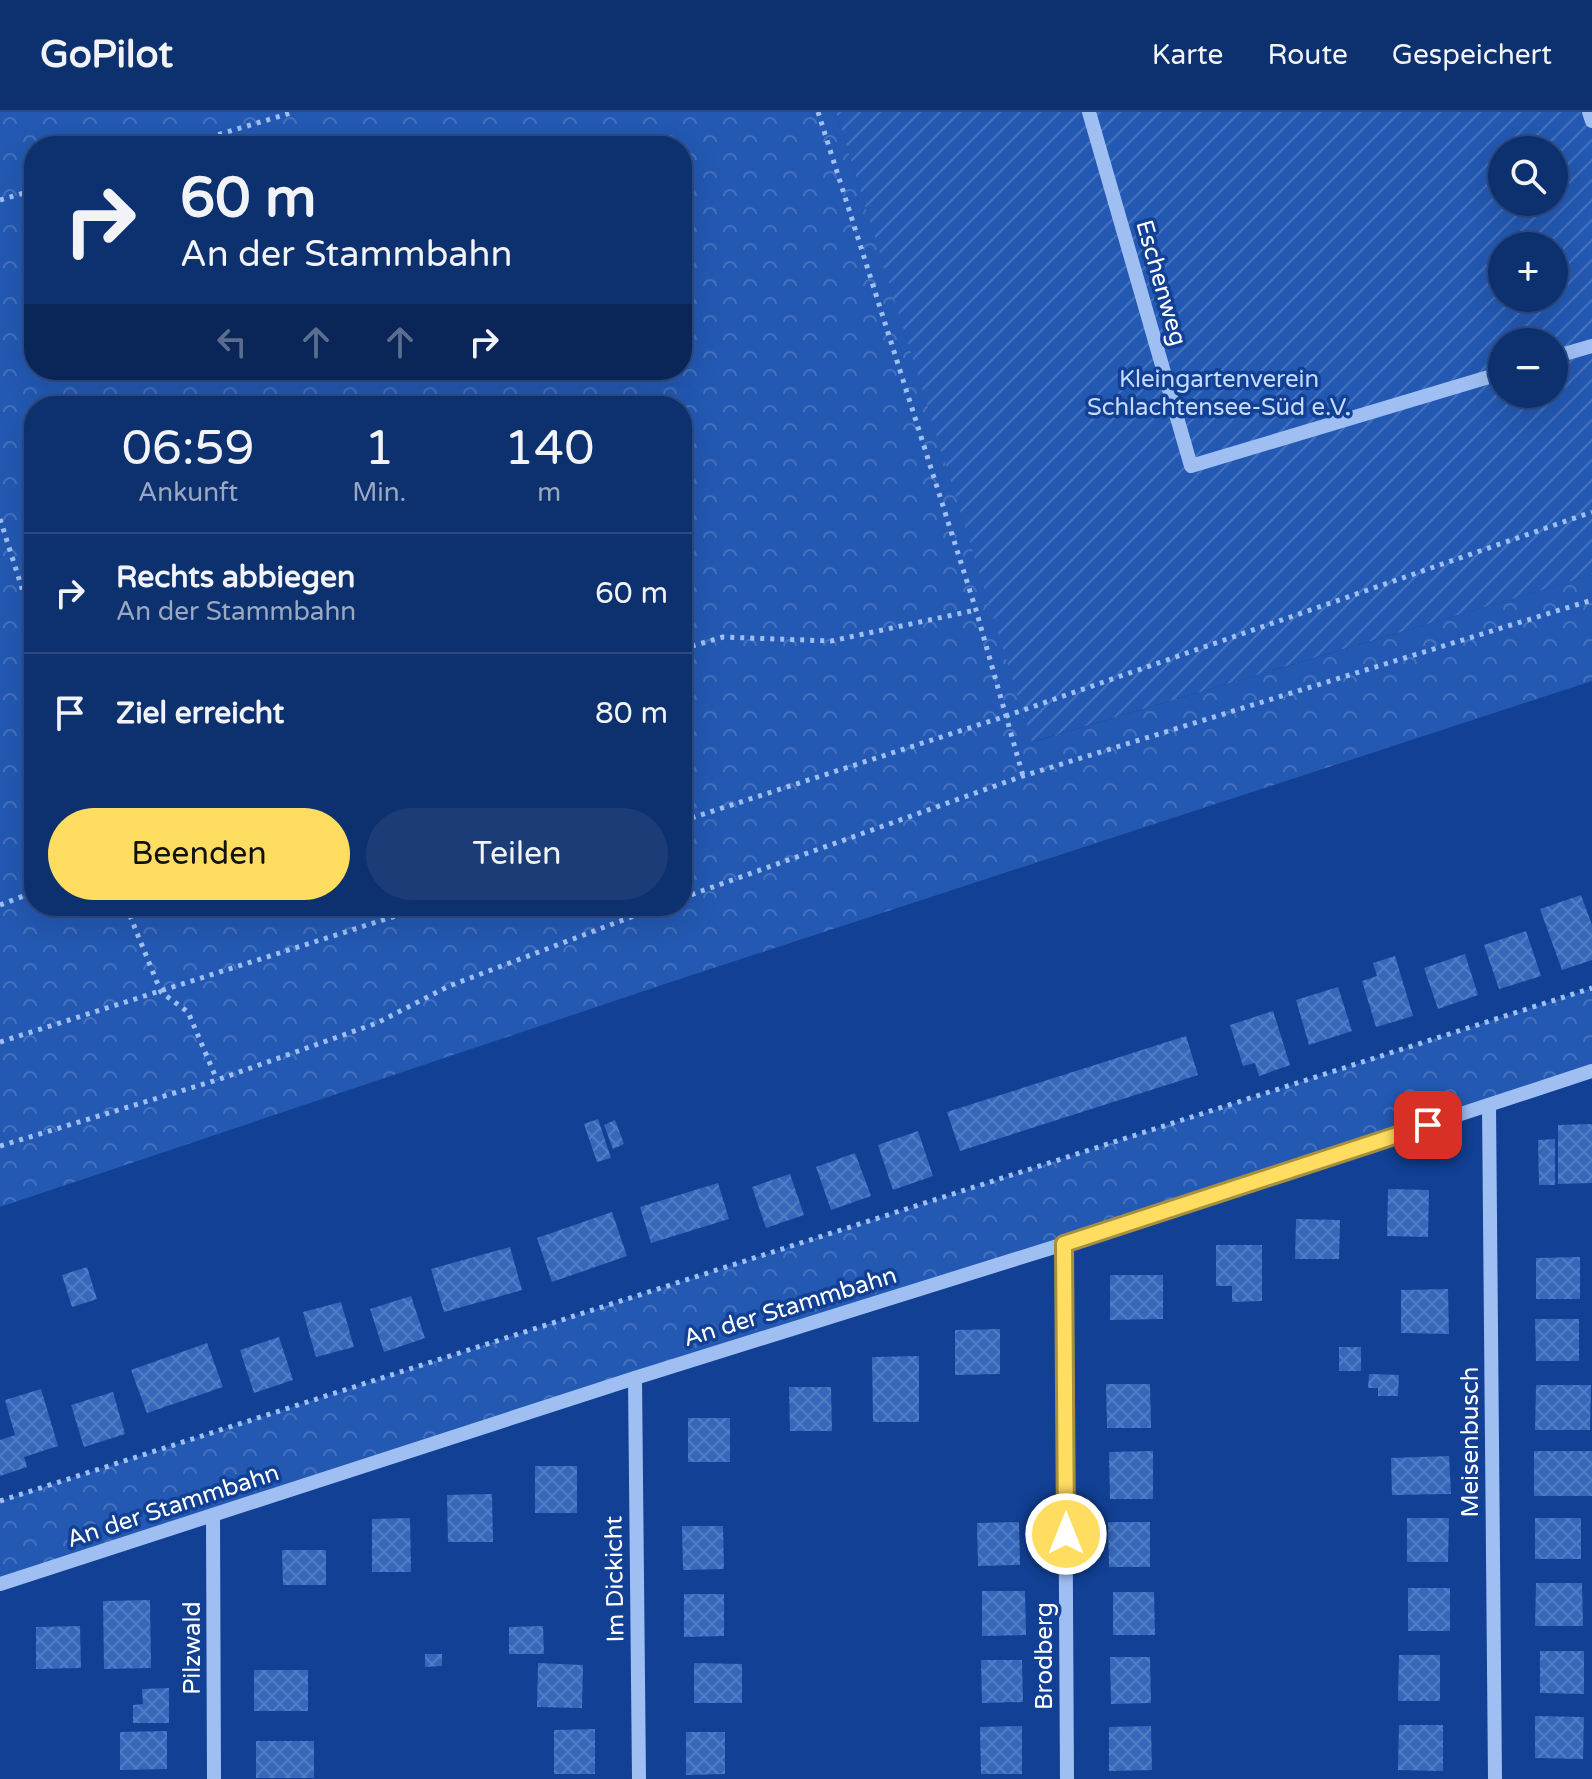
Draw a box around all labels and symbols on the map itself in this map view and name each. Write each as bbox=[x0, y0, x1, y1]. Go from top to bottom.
street label: Eschenweg bbox=[1129, 217, 1193, 349]
park label: Kleingartenverein Schlachtensee-Süd e.V. bbox=[1087, 365, 1351, 422]
pin bbox=[1394, 1091, 1462, 1159]
street label: An der Stammbahn bbox=[680, 1261, 900, 1353]
street label: Meisenbusch bbox=[1456, 1367, 1485, 1517]
street label: An der Stammbahn bbox=[63, 1458, 283, 1554]
position arrow bbox=[1024, 1492, 1108, 1576]
street label: Im Dickicht bbox=[599, 1515, 631, 1643]
street label: Pilzwald bbox=[178, 1601, 207, 1695]
street label: Brodberg bbox=[1030, 1602, 1059, 1710]

